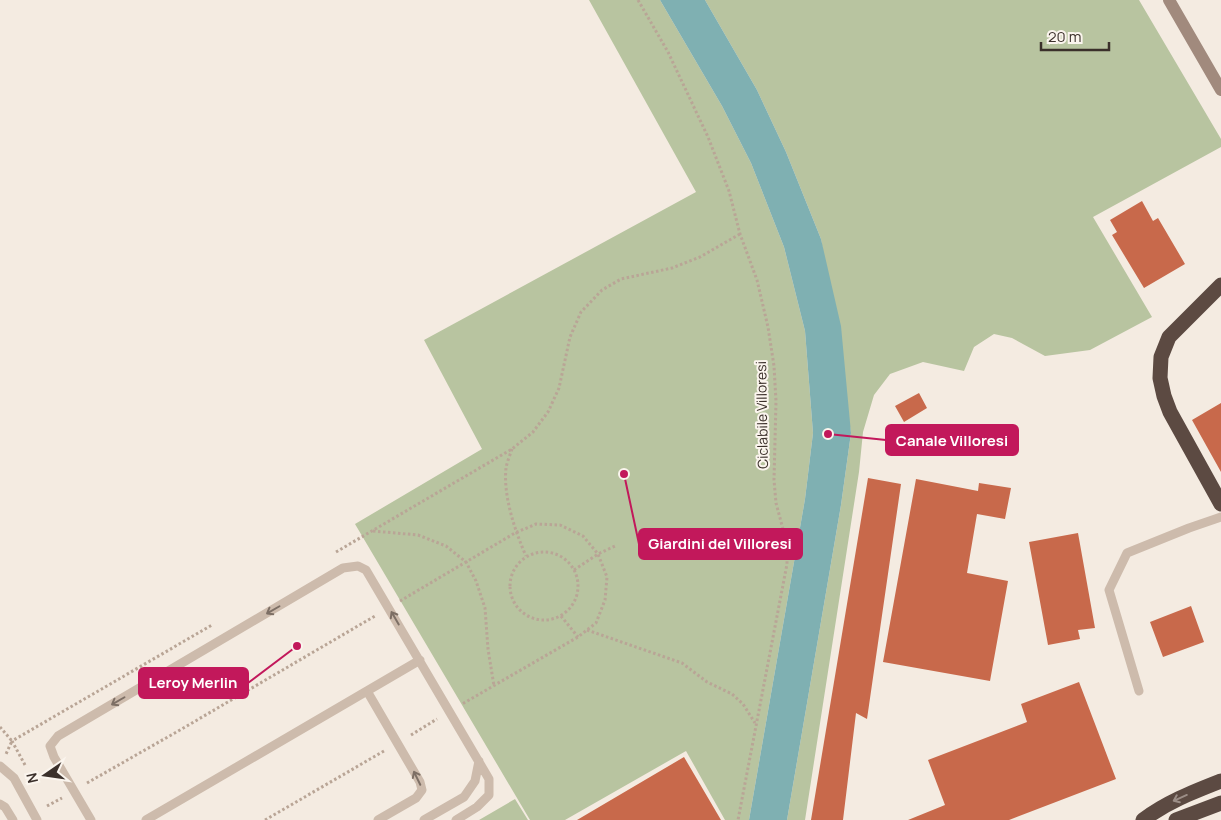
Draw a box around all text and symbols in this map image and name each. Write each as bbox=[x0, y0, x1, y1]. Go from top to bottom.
scale bar bbox=[1041, 20, 1108, 52]
text: 20 m bbox=[1048, 26, 1081, 47]
street label: Ciclabile Villoresi bbox=[751, 361, 772, 469]
callout: Canale Villoresi bbox=[886, 425, 1018, 455]
text: Canale Villoresi bbox=[896, 430, 1008, 451]
callout: Giardini del Villoresi bbox=[639, 529, 802, 559]
text: Giardini del Villoresi bbox=[648, 533, 792, 554]
one-way arrow bbox=[266, 605, 280, 615]
one-way arrow bbox=[390, 612, 400, 626]
callout: Leroy Merlin bbox=[139, 668, 248, 698]
text: Leroy Merlin bbox=[149, 672, 237, 693]
one-way arrow bbox=[110, 696, 125, 706]
north arrow bbox=[20, 750, 70, 800]
text: N bbox=[21, 771, 42, 785]
one-way arrow bbox=[412, 771, 422, 786]
one-way arrow bbox=[1173, 793, 1188, 803]

